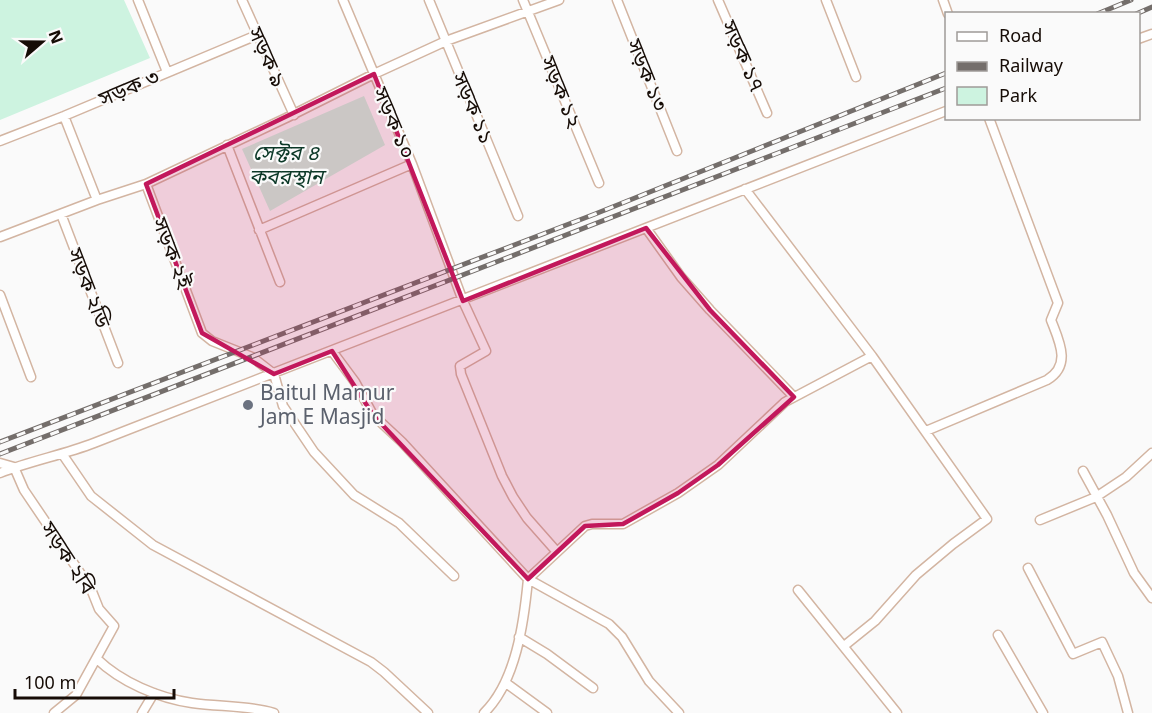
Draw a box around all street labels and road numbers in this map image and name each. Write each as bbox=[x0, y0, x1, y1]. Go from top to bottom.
street label: সড়ক ১৭ bbox=[713, 16, 769, 97]
street label: সড়ক ৯ bbox=[239, 22, 291, 92]
street label: সড়ক ১৩ bbox=[618, 35, 672, 116]
street label: সড়ক ১২ bbox=[532, 52, 586, 133]
street label: সড়ক ৩ bbox=[94, 65, 164, 115]
street label: সড়ক ১১ bbox=[443, 68, 499, 149]
street label: সড়ক ১০ bbox=[364, 83, 420, 164]
street label: সড়ক ২ই bbox=[143, 213, 197, 294]
street label: সড়ক ২ডি bbox=[59, 244, 116, 334]
street label: সড়ক ২বি bbox=[32, 517, 100, 601]

